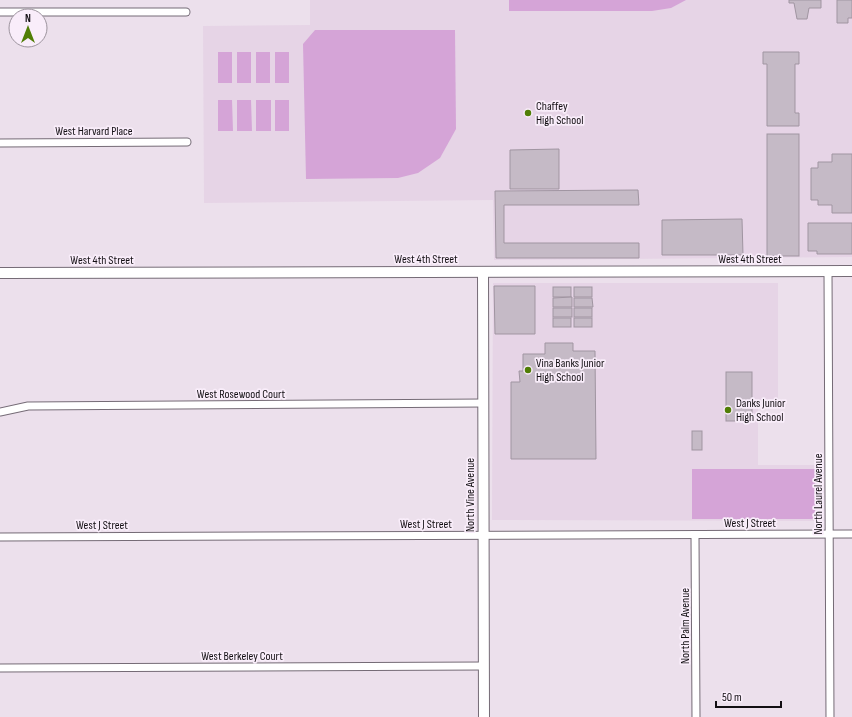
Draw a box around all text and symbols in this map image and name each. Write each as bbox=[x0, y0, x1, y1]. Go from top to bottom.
north arrow bbox=[8, 8, 48, 48]
text: N bbox=[25, 12, 31, 25]
place label: Chaffey High School bbox=[536, 99, 583, 128]
marker: Chaffey High School bbox=[523, 108, 533, 118]
street label: West Harvard Place bbox=[55, 124, 133, 139]
street label: West 4th Street bbox=[394, 252, 458, 267]
street label: West 4th Street bbox=[718, 252, 782, 267]
street label: West 4th Street bbox=[70, 253, 134, 268]
place label: Vina Banks Junior High School bbox=[536, 356, 605, 385]
marker: Vina Banks Junior High School bbox=[523, 365, 533, 375]
street label: West Rosewood Court bbox=[197, 387, 285, 402]
place label: Danks Junior High School bbox=[736, 396, 786, 425]
marker: Danks Junior High School bbox=[723, 405, 733, 415]
street label: North Laurel Avenue bbox=[811, 453, 826, 535]
street label: North Vine Avenue bbox=[463, 458, 478, 532]
street label: West J Street bbox=[724, 516, 776, 531]
street label: West J Street bbox=[400, 517, 452, 532]
street label: West J Street bbox=[76, 518, 128, 533]
street label: North Palm Avenue bbox=[678, 588, 693, 664]
street label: West Berkeley Court bbox=[201, 649, 283, 664]
scale bar bbox=[716, 683, 781, 709]
text: 50 m bbox=[722, 690, 742, 705]

